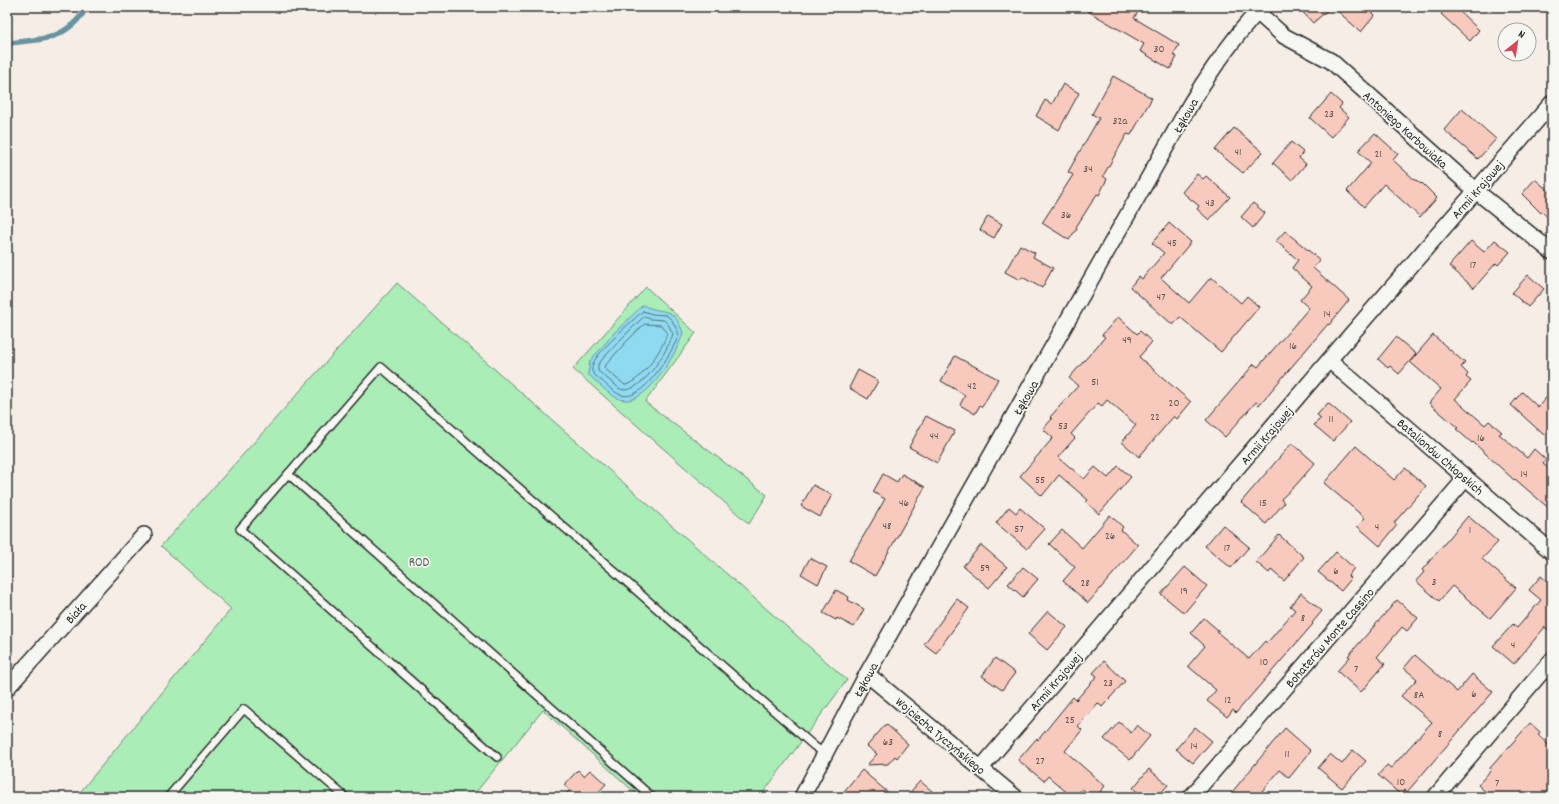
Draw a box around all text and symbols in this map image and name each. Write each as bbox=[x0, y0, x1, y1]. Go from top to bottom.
north arrow bbox=[1497, 22, 1537, 62]
text: N bbox=[1515, 27, 1528, 44]
house number: 30 bbox=[1154, 42, 1164, 58]
street label: Antoniego Karbowiaka bbox=[1358, 87, 1452, 175]
street label: Łąkowa bbox=[1169, 95, 1205, 138]
house number: 23 bbox=[1324, 107, 1334, 123]
house number: 32a bbox=[1113, 114, 1128, 130]
house number: 41 bbox=[1235, 145, 1241, 161]
house number: 21 bbox=[1374, 147, 1382, 163]
street label: Armii Krajowej bbox=[1448, 157, 1510, 224]
house number: 34 bbox=[1083, 162, 1093, 178]
house number: 43 bbox=[1205, 196, 1215, 212]
house number: 36 bbox=[1061, 208, 1071, 224]
house number: 45 bbox=[1167, 236, 1177, 252]
house number: 17 bbox=[1470, 258, 1476, 274]
house number: 47 bbox=[1157, 290, 1165, 306]
house number: 14 bbox=[1324, 307, 1330, 323]
house number: 49 bbox=[1122, 333, 1132, 349]
house number: 16 bbox=[1289, 339, 1297, 355]
house number: 51 bbox=[1091, 375, 1099, 391]
street label: Łąkowa bbox=[1009, 377, 1045, 420]
house number: 42 bbox=[967, 379, 977, 395]
house number: 20 bbox=[1169, 396, 1179, 412]
street label: Armii Krajowej bbox=[1237, 403, 1299, 470]
house number: 22 bbox=[1150, 410, 1160, 426]
house number: 11 bbox=[1329, 412, 1333, 428]
street label: Batalionów Chłopskich bbox=[1392, 415, 1487, 501]
house number: 53 bbox=[1058, 419, 1068, 435]
house number: 44 bbox=[929, 429, 939, 445]
house number: 16 bbox=[1477, 431, 1485, 447]
house number: 14 bbox=[1521, 467, 1527, 483]
house number: 55 bbox=[1035, 473, 1045, 489]
house number: 46 bbox=[899, 496, 909, 512]
house number: 15 bbox=[1259, 496, 1267, 512]
house number: 48 bbox=[883, 519, 891, 535]
house number: 4 bbox=[1375, 520, 1379, 536]
house number: 57 bbox=[1014, 522, 1024, 538]
house number: 1 bbox=[1469, 523, 1471, 539]
house number: 26 bbox=[1105, 529, 1115, 545]
house number: 17 bbox=[1224, 541, 1230, 557]
park label: ROD bbox=[409, 554, 430, 573]
house number: 59 bbox=[980, 561, 990, 577]
house number: 6 bbox=[1333, 564, 1339, 580]
house number: 3 bbox=[1432, 575, 1437, 591]
house number: 28 bbox=[1080, 576, 1090, 592]
house number: 19 bbox=[1180, 584, 1188, 600]
street label: Bohaterów Monte Cassino bbox=[1282, 584, 1380, 693]
street label: Biała bbox=[62, 598, 93, 629]
house number: 8 bbox=[1301, 611, 1305, 627]
house number: 4 bbox=[1511, 638, 1515, 654]
street label: Armii Krajowej bbox=[1026, 649, 1088, 716]
house number: 10 bbox=[1260, 655, 1268, 671]
street label: Łąkowa bbox=[849, 659, 885, 702]
house number: 7 bbox=[1354, 662, 1358, 678]
house number: 23 bbox=[1103, 676, 1113, 692]
house number: 6 bbox=[1471, 687, 1477, 703]
house number: 8A bbox=[1414, 688, 1424, 704]
street label: Wojciecha Tyczyńskiego bbox=[890, 693, 989, 780]
house number: 12 bbox=[1224, 693, 1232, 709]
house number: 25 bbox=[1065, 713, 1075, 729]
house number: 8 bbox=[1438, 727, 1442, 743]
house number: 63 bbox=[883, 735, 893, 751]
house number: 14 bbox=[1191, 739, 1197, 755]
house number: 11 bbox=[1285, 747, 1289, 763]
house number: 27 bbox=[1035, 754, 1045, 770]
house number: 10 bbox=[1397, 775, 1405, 791]
house number: 7 bbox=[1495, 776, 1499, 792]

